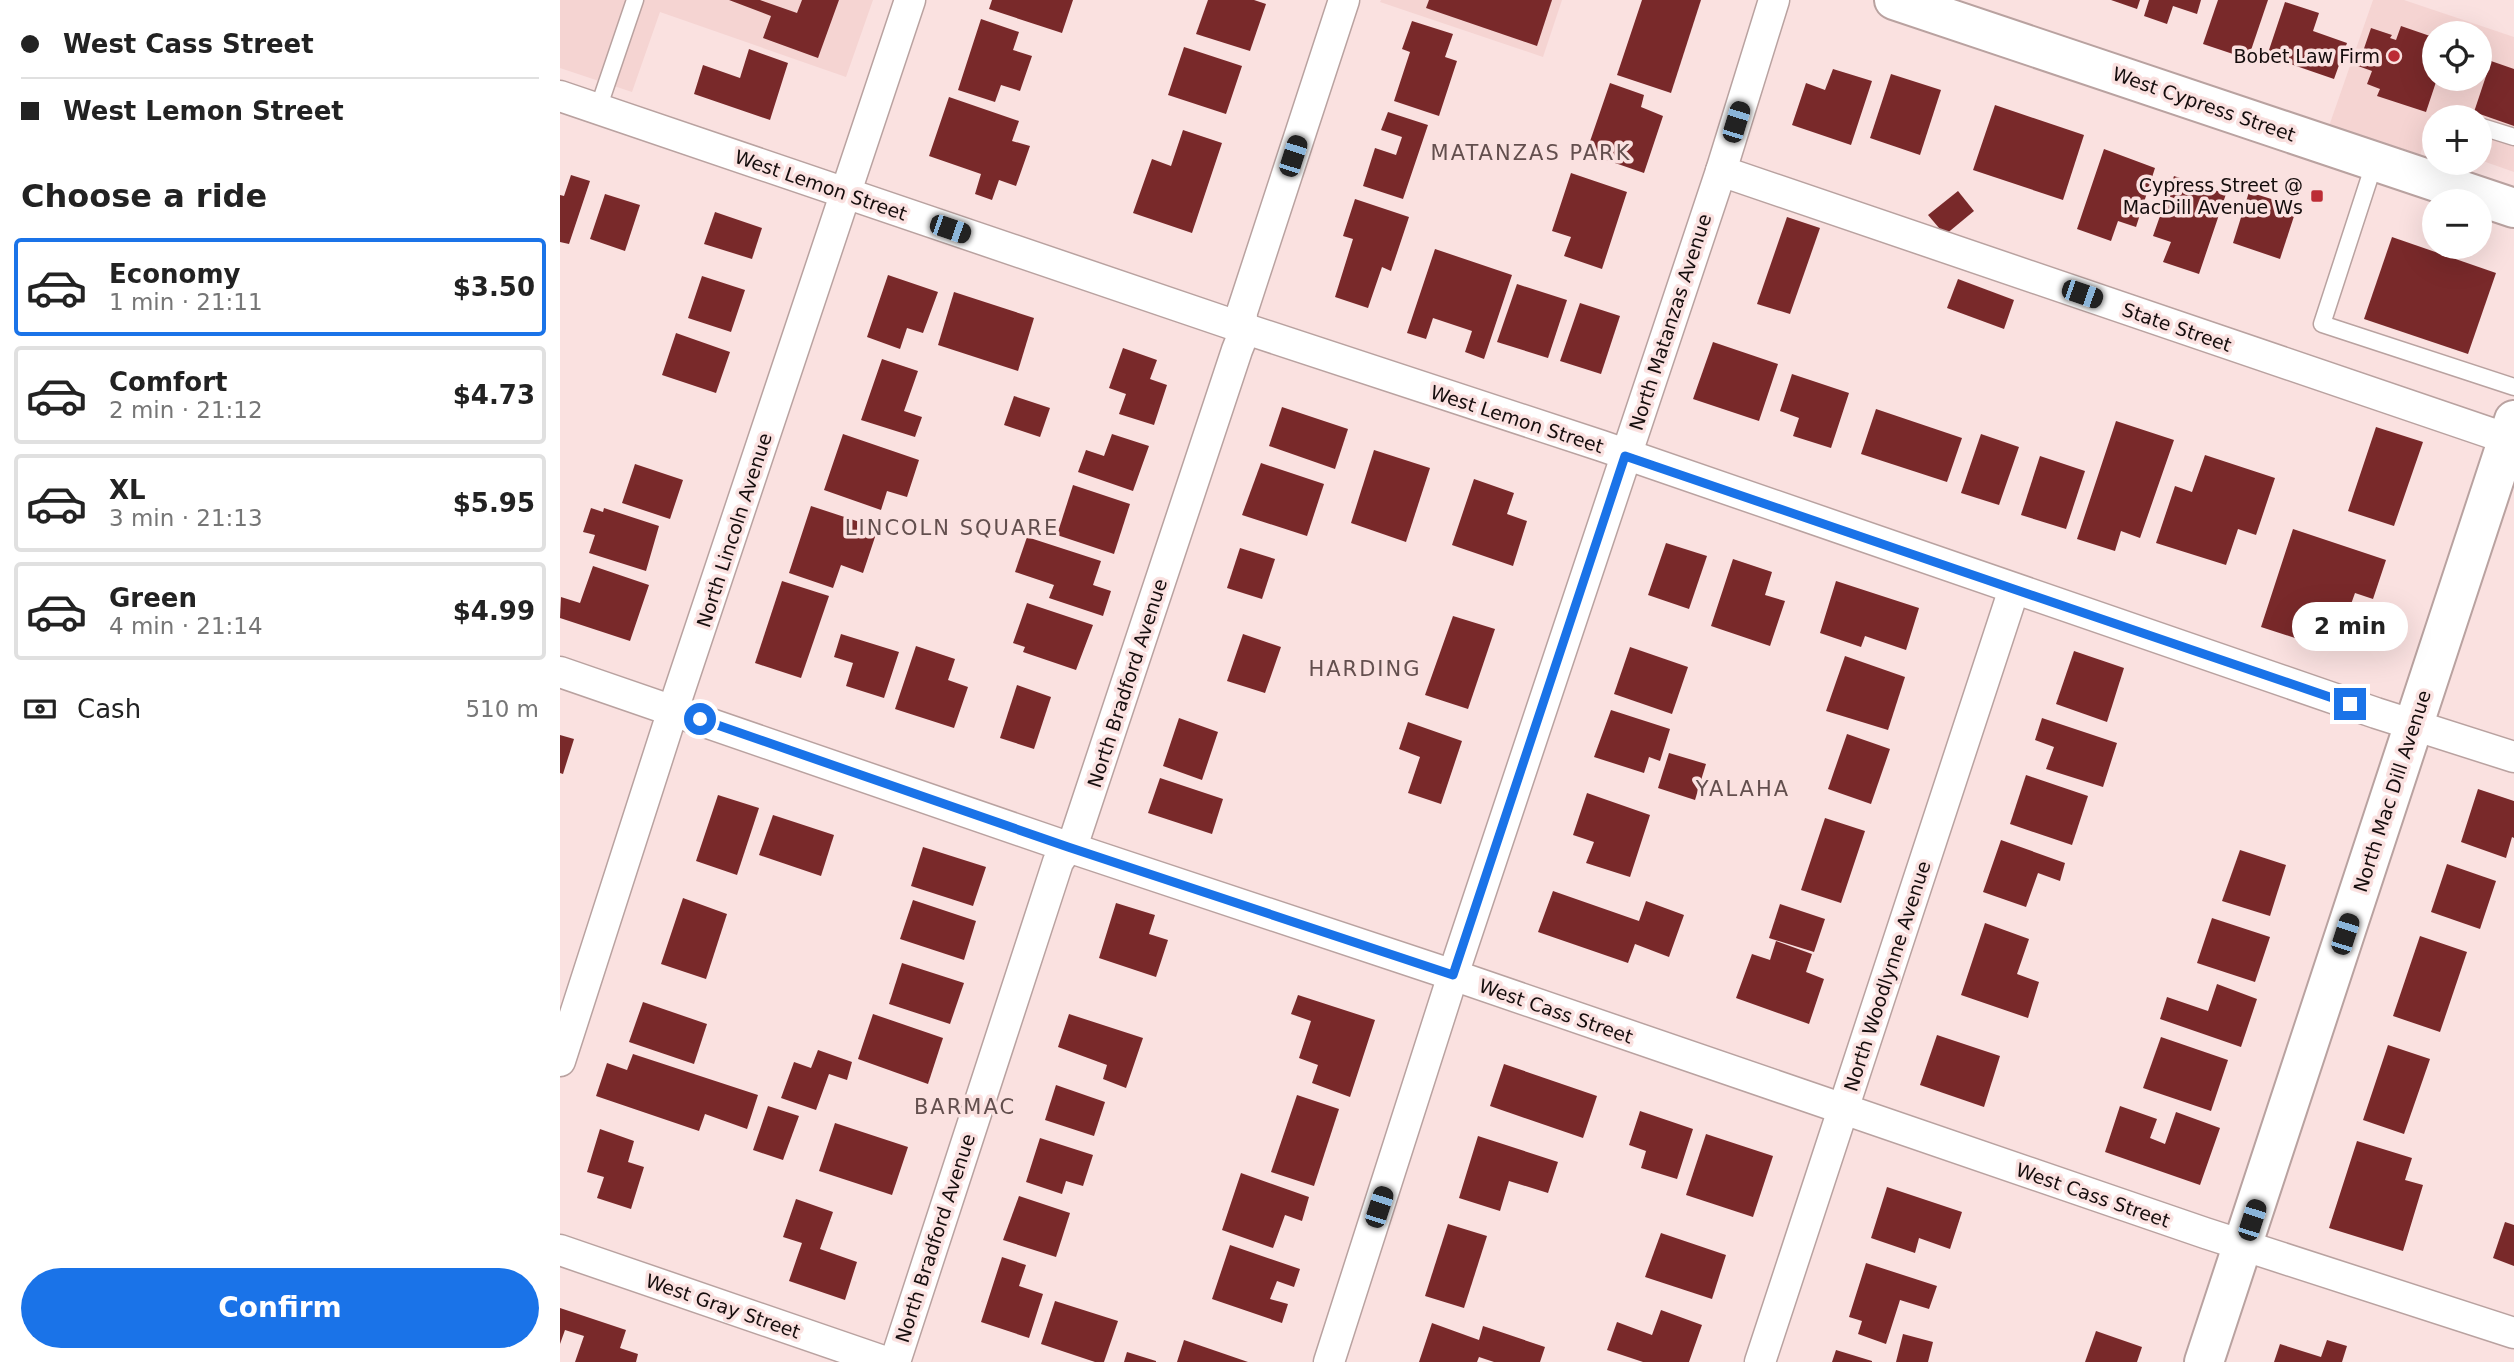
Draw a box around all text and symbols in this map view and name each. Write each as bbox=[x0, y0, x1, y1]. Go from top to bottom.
map controls bbox=[2422, 21, 2492, 259]
button: locate bbox=[2422, 21, 2492, 91]
text: West Cass Street bbox=[63, 29, 314, 59]
place label: Bobet Law Firm bbox=[2233, 45, 2380, 67]
marker: Bobet Law Firm bbox=[2386, 48, 2402, 64]
street label: West Cypress Street bbox=[2110, 62, 2298, 146]
text: West Lemon Street bbox=[63, 96, 344, 126]
car bbox=[1720, 99, 1753, 145]
button: + bbox=[2422, 105, 2492, 175]
car bbox=[1277, 133, 1310, 179]
district label: MATANZAS PARK bbox=[1431, 141, 1631, 165]
street label: West Lemon Street bbox=[732, 145, 910, 225]
place label: Cypress Street @ MacDill Avenue Ws bbox=[2123, 174, 2303, 218]
text: Choose a ride bbox=[21, 177, 267, 215]
marker: Cypress Street @ MacDill Avenue Ws bbox=[2309, 188, 2325, 204]
button: − bbox=[2422, 189, 2492, 259]
street label: North Matanzas Avenue bbox=[1625, 211, 1715, 433]
car bbox=[927, 212, 974, 246]
icon: car bbox=[25, 256, 88, 319]
text: Economy bbox=[109, 259, 240, 289]
text: $3.50 bbox=[453, 272, 535, 302]
car bbox=[2059, 277, 2106, 311]
text: 1 min · 21:11 bbox=[109, 289, 263, 315]
street label: State Street bbox=[2119, 298, 2235, 356]
icon: car bbox=[25, 364, 88, 427]
text: Comfort bbox=[109, 367, 227, 397]
text: $4.73 bbox=[453, 380, 535, 410]
street label: West Lemon Street bbox=[1428, 381, 1606, 457]
text: 2 min · 21:12 bbox=[109, 397, 263, 423]
street label: North Lincoln Avenue bbox=[692, 430, 776, 630]
icon: car bbox=[25, 472, 88, 535]
text: XL bbox=[109, 475, 146, 505]
text: $5.95 bbox=[453, 488, 535, 518]
text: 3 min · 21:13 bbox=[109, 505, 263, 531]
district label: LINCOLN SQUARE bbox=[845, 516, 1059, 540]
street label: North Bradford Avenue bbox=[1083, 576, 1171, 790]
icon: car bbox=[25, 580, 88, 643]
text: Green bbox=[109, 583, 197, 613]
text: $4.99 bbox=[453, 596, 535, 626]
callout: 2 min bbox=[2292, 602, 2408, 652]
text: 4 min · 21:14 bbox=[109, 613, 263, 639]
text: 2 min bbox=[2314, 613, 2386, 639]
district label: HARDING bbox=[1308, 657, 1422, 681]
street label: North Mac Dill Avenue bbox=[2349, 687, 2435, 895]
route end bbox=[2334, 688, 2366, 720]
icon: cash bbox=[21, 690, 59, 728]
text: Cash bbox=[77, 694, 141, 724]
text: 510 m bbox=[465, 696, 539, 722]
route start bbox=[684, 703, 716, 735]
district label: YALAHA bbox=[1695, 777, 1790, 801]
street label: North Woodlynne Avenue bbox=[1839, 858, 1935, 1094]
car bbox=[2329, 911, 2362, 957]
street label: West Cass Street bbox=[1476, 974, 1636, 1048]
district label: BARMAC bbox=[914, 1095, 1016, 1119]
street label: North Bradford Avenue bbox=[891, 1131, 979, 1345]
street label: West Cass Street bbox=[2013, 1158, 2173, 1232]
car bbox=[1363, 1184, 1396, 1230]
car bbox=[2236, 1197, 2269, 1243]
button: Confirm bbox=[21, 1268, 539, 1348]
street label: West Gray Street bbox=[643, 1269, 803, 1343]

